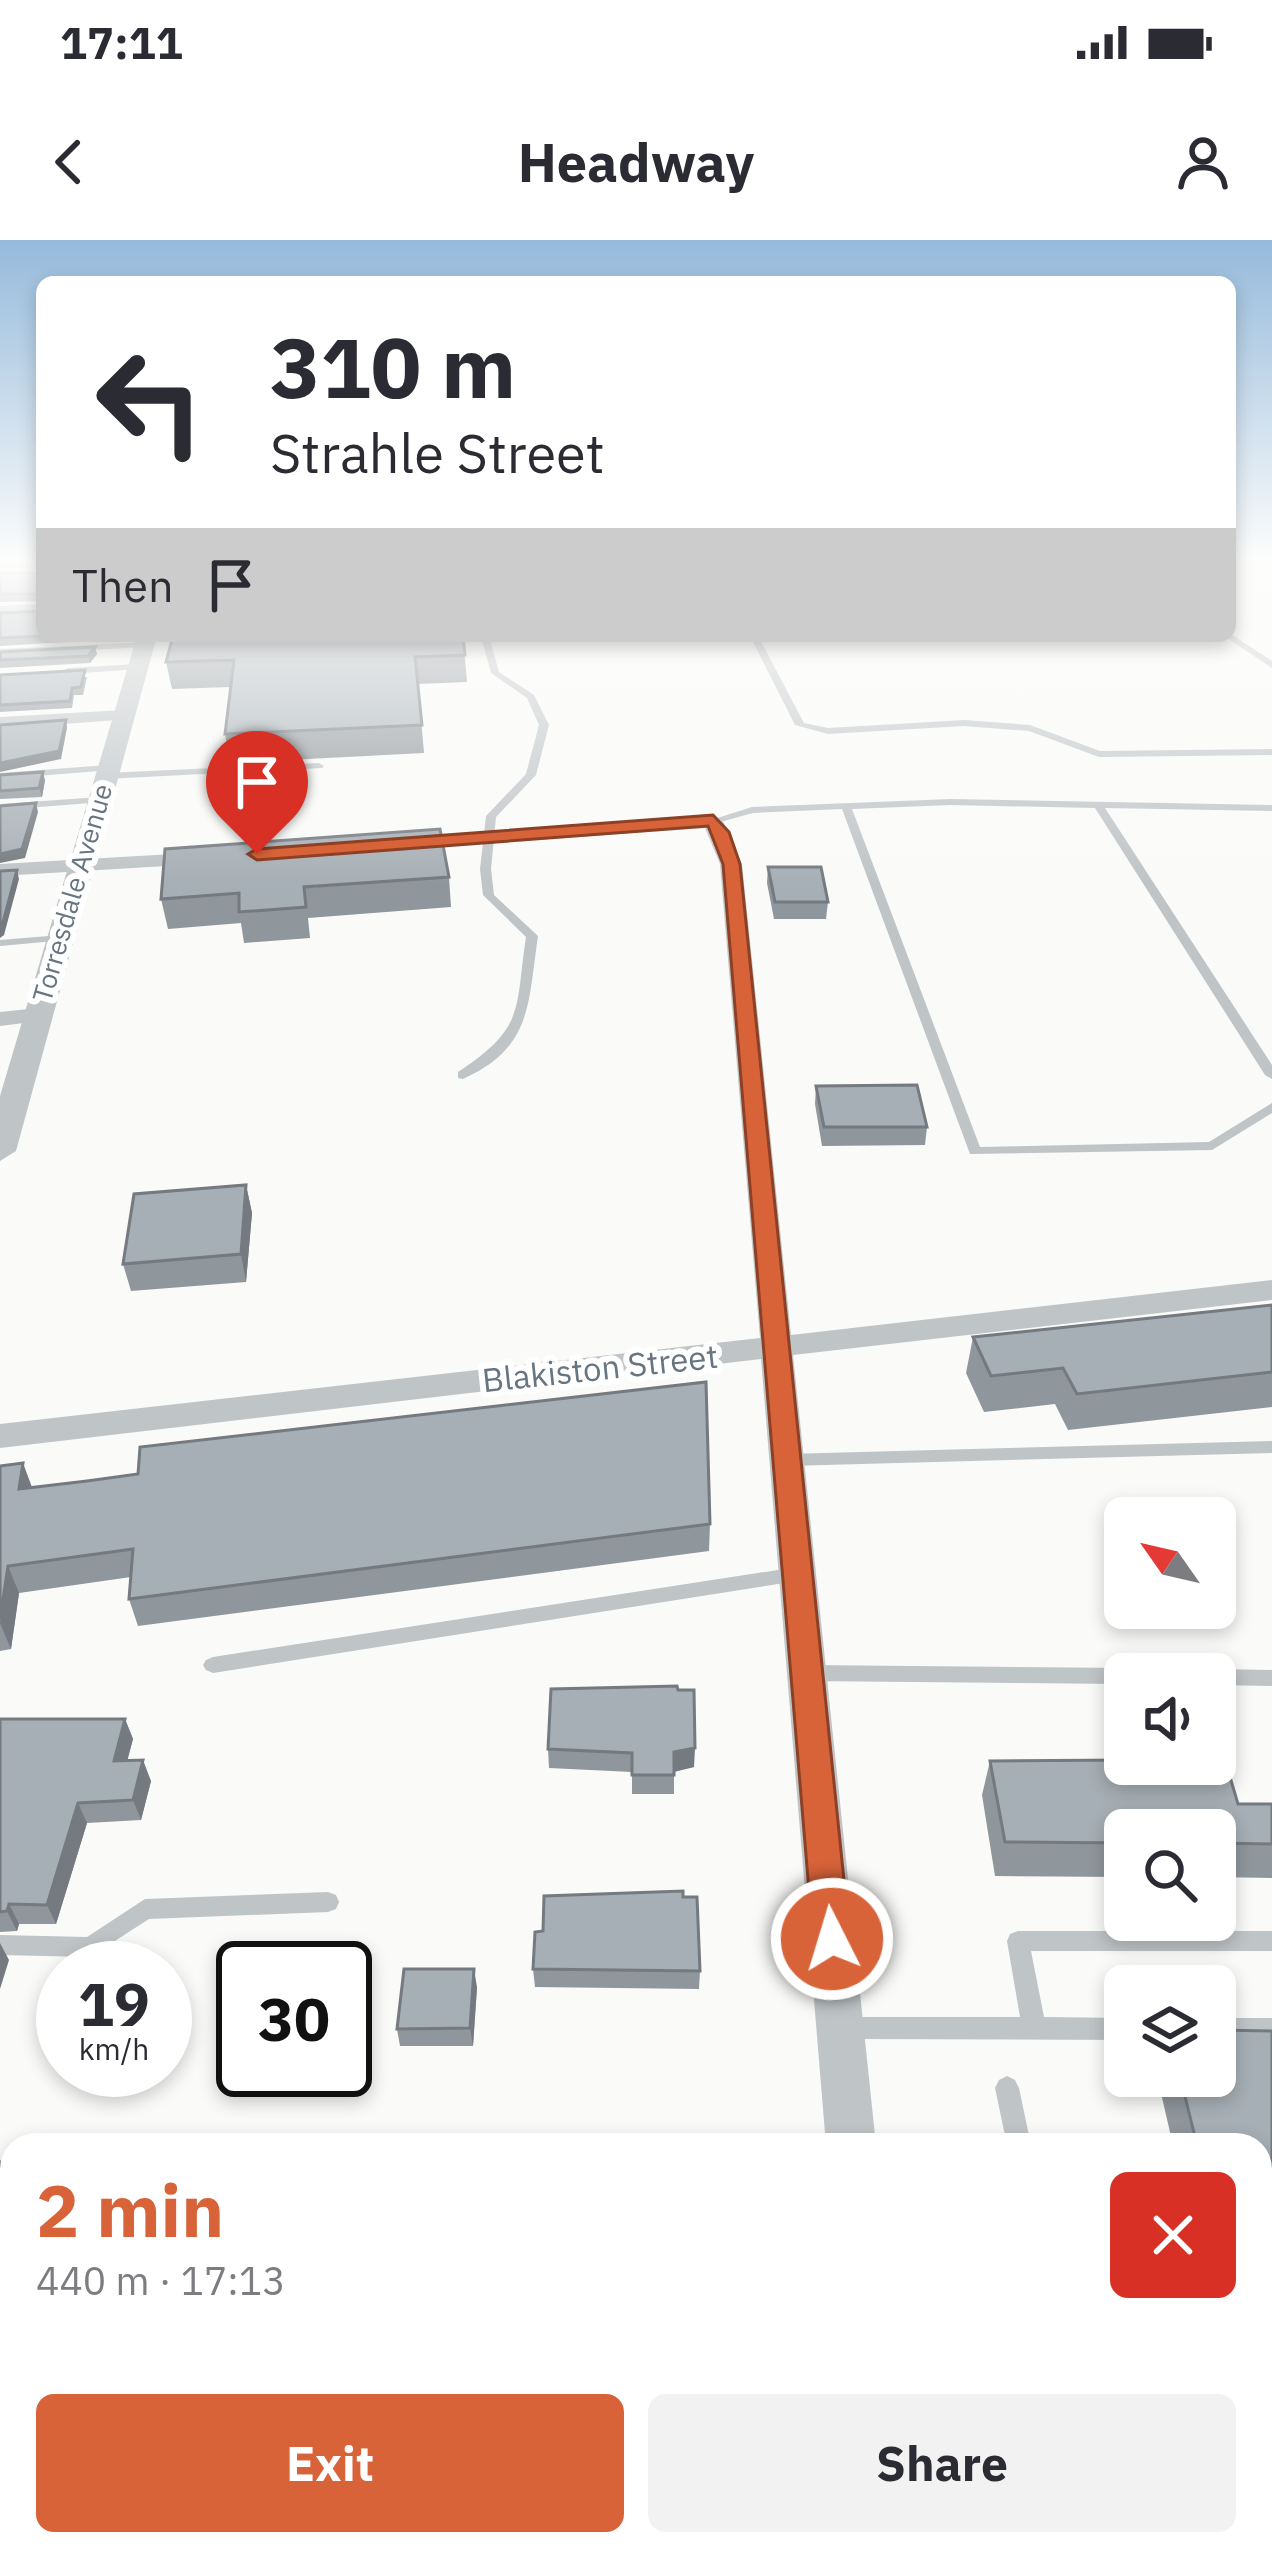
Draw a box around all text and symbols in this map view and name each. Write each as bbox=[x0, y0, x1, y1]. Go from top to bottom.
text: 17:11 bbox=[60, 13, 183, 71]
text: Headway bbox=[518, 127, 754, 197]
icon: back bbox=[36, 129, 102, 195]
icon: person bbox=[1170, 129, 1236, 195]
text: 310 m bbox=[270, 312, 516, 421]
icon: left bbox=[72, 324, 228, 480]
text: Strahle Street bbox=[270, 418, 605, 488]
icon: arrive bbox=[198, 552, 264, 618]
text: Then bbox=[72, 556, 174, 614]
pin bbox=[206, 731, 308, 854]
icon: arrive bbox=[224, 749, 290, 815]
street label: Torresdale Avenue bbox=[24, 780, 119, 1006]
street label: Blakiston Street bbox=[480, 1334, 720, 1401]
north arrow bbox=[1104, 1497, 1236, 1629]
map controls bbox=[1104, 1497, 1236, 2097]
button: sound bbox=[1104, 1653, 1236, 1785]
button: search bbox=[1104, 1809, 1236, 1941]
position arrow bbox=[769, 1876, 895, 2002]
speed limit sign: 30 bbox=[216, 1941, 372, 2097]
text: 19 bbox=[78, 1964, 150, 2043]
button: layers bbox=[1104, 1965, 1236, 2097]
text: km/h bbox=[79, 2029, 149, 2068]
text: 2 min bbox=[36, 2163, 224, 2257]
button: close bbox=[1110, 2172, 1236, 2298]
text: 440 m · 17:13 bbox=[36, 2255, 286, 2306]
button: Exit bbox=[36, 2394, 624, 2532]
button: Share bbox=[648, 2394, 1236, 2532]

